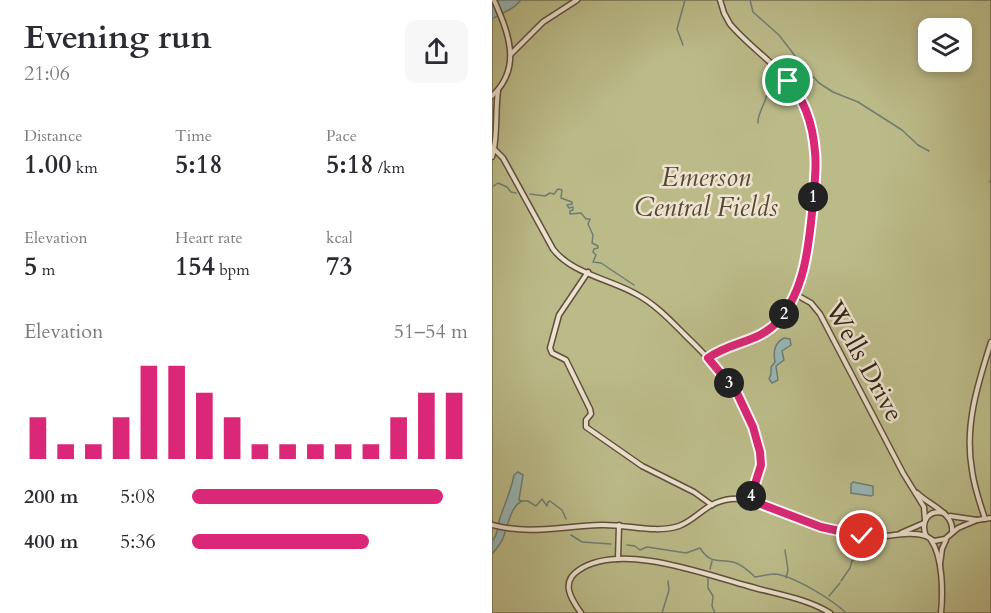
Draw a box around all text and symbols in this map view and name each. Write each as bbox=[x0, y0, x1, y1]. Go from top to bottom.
text: Evening run bbox=[24, 15, 212, 60]
map controls bbox=[918, 18, 972, 72]
button: layers bbox=[918, 18, 972, 72]
button: share bbox=[405, 20, 468, 83]
pin bbox=[762, 55, 813, 106]
text: 21:06 bbox=[24, 60, 70, 87]
icon: arrive bbox=[771, 64, 804, 97]
text: Distance bbox=[24, 125, 82, 147]
text: Time bbox=[175, 125, 212, 147]
text: Pace bbox=[326, 125, 357, 147]
text: 1.00 bbox=[24, 147, 72, 182]
text: 5:18 bbox=[175, 147, 223, 182]
text: 5:18 bbox=[326, 147, 374, 182]
text: km bbox=[72, 157, 98, 179]
text: /km bbox=[374, 157, 405, 179]
park label: Emerson Central Fields bbox=[634, 160, 778, 225]
pin: 1 bbox=[798, 182, 828, 212]
text: 1 bbox=[809, 186, 817, 208]
text: Elevation bbox=[24, 227, 88, 249]
text: Heart rate bbox=[175, 227, 243, 249]
text: kcal bbox=[326, 227, 353, 249]
text: 5 bbox=[24, 249, 37, 284]
text: 154 bbox=[175, 249, 215, 284]
text: 73 bbox=[326, 249, 353, 284]
text: m bbox=[37, 259, 55, 281]
text: bpm bbox=[215, 259, 250, 281]
street label: Wells Drive bbox=[817, 294, 912, 428]
pin: 2 bbox=[769, 299, 799, 329]
text: 2 bbox=[780, 303, 788, 325]
text: Elevation bbox=[24, 318, 103, 345]
text: 51–54 m bbox=[394, 318, 468, 345]
pin: 3 bbox=[714, 368, 744, 398]
text: 3 bbox=[725, 372, 733, 394]
pin: 4 bbox=[736, 481, 766, 511]
text: 200 m bbox=[24, 483, 79, 510]
text: 5:08 bbox=[120, 483, 156, 510]
text: 4 bbox=[747, 485, 755, 507]
pin bbox=[836, 510, 887, 561]
icon: check bbox=[845, 519, 878, 552]
text: 400 m bbox=[24, 528, 79, 555]
text: 5:36 bbox=[120, 528, 156, 555]

